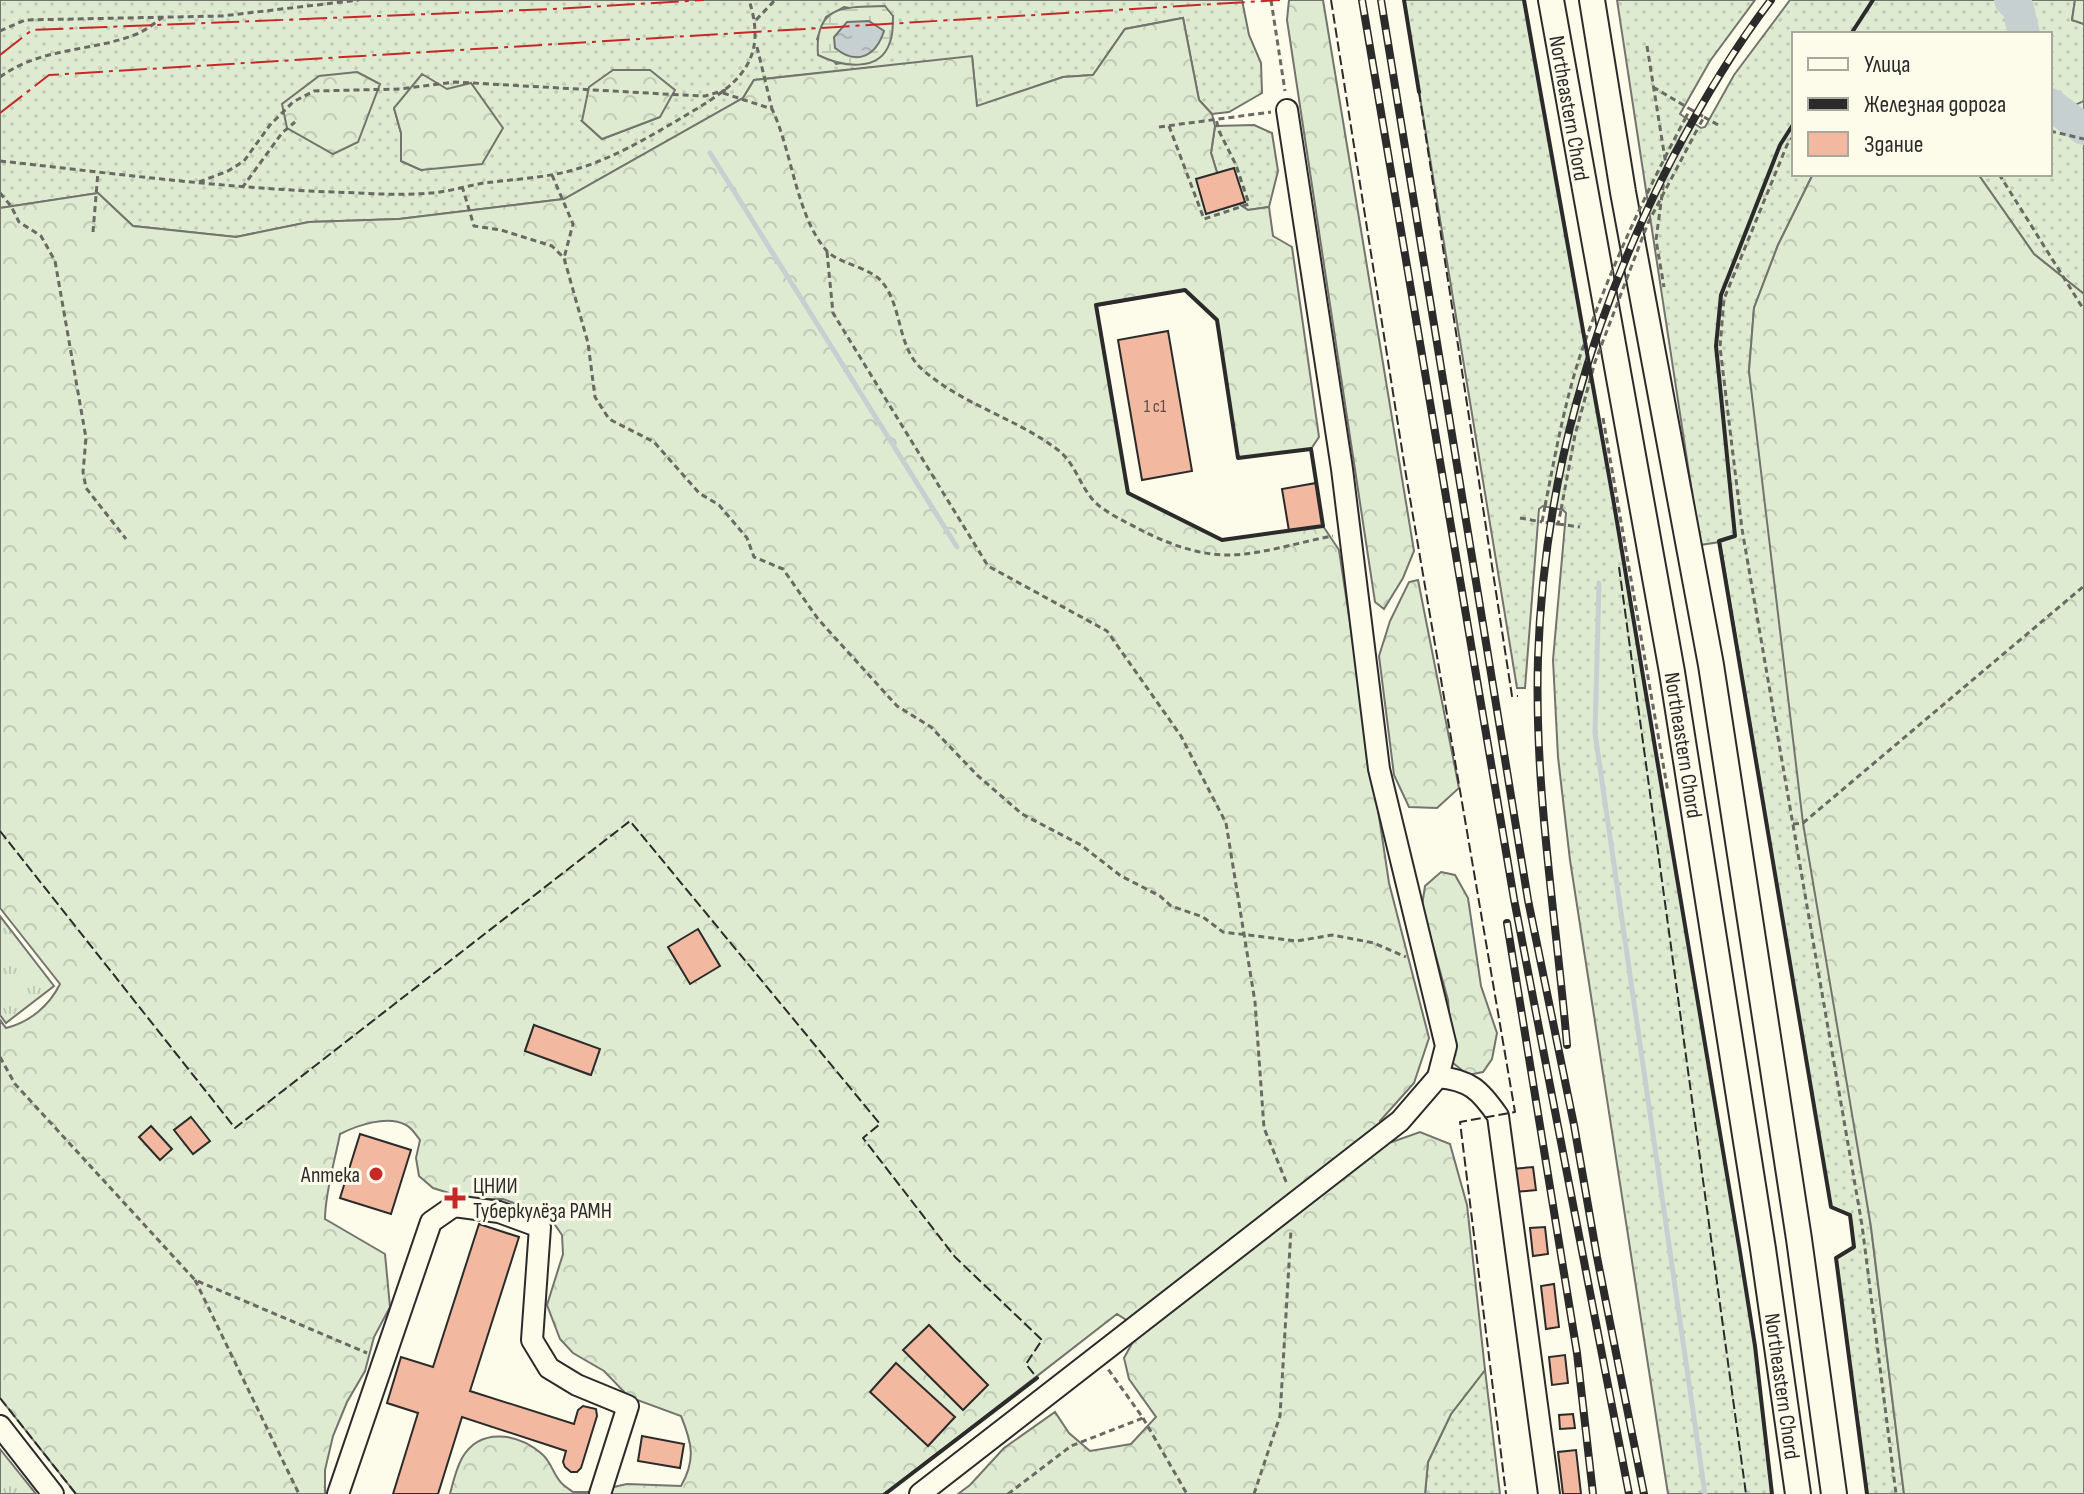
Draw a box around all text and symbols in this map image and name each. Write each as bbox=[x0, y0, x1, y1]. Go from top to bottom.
legend bbox=[1792, 32, 2052, 176]
street label: Northeastern Chord bbox=[1542, 33, 1595, 183]
text: Улица bbox=[1864, 50, 1910, 79]
text: Железная дорога bbox=[1864, 90, 2006, 119]
text: Здание bbox=[1864, 130, 1923, 159]
house number: 1 с1 bbox=[1144, 396, 1167, 417]
street label: Northeastern Chord bbox=[1658, 670, 1707, 820]
place label: Аптека bbox=[300, 1162, 360, 1189]
marker: Аптека bbox=[367, 1165, 385, 1183]
place label: ЦНИИ Туберкулёза РАМН bbox=[473, 1173, 612, 1225]
marker: ЦНИИ Туберкулёза РАМН bbox=[444, 1187, 466, 1209]
street label: Northeastern Chord bbox=[1758, 1311, 1805, 1461]

